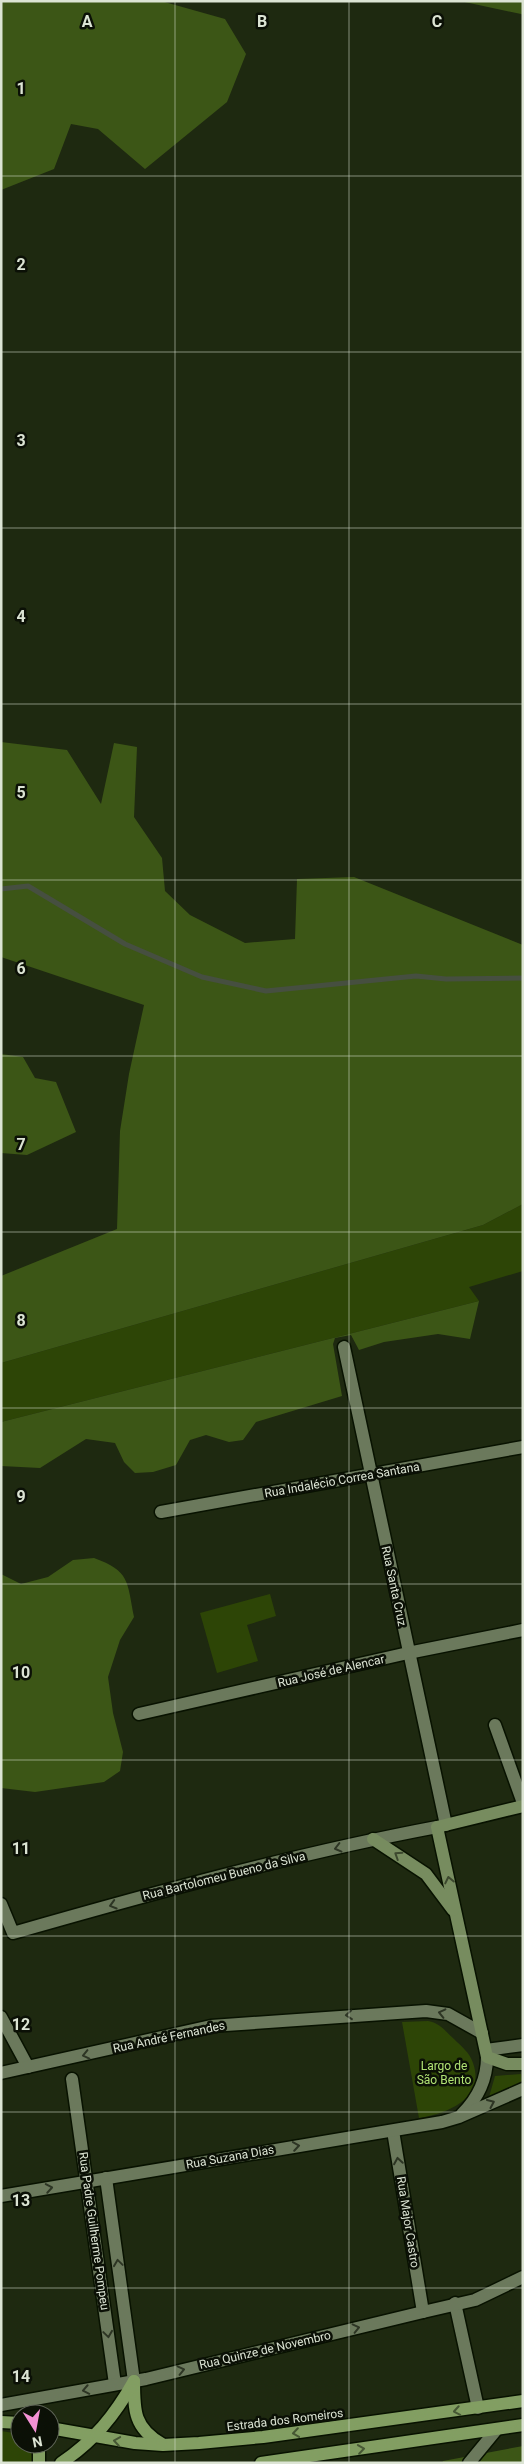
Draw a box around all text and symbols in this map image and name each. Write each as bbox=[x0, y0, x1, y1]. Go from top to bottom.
text: A bbox=[82, 12, 93, 31]
text: B bbox=[257, 12, 267, 31]
text: C bbox=[432, 12, 442, 31]
text: 1 bbox=[16, 79, 26, 98]
text: 2 bbox=[16, 255, 26, 274]
text: 3 bbox=[16, 431, 26, 450]
text: 4 bbox=[16, 607, 26, 626]
text: 5 bbox=[16, 783, 26, 802]
text: 6 bbox=[16, 959, 26, 978]
text: 7 bbox=[16, 1135, 26, 1154]
text: 8 bbox=[16, 1311, 26, 1330]
street label: Rua Indalécio Correa Santana bbox=[263, 1459, 421, 1501]
text: 9 bbox=[16, 1487, 26, 1506]
street label: Rua Santa Cruz bbox=[379, 1545, 409, 1627]
street label: Rua José de Alencar bbox=[276, 1652, 386, 1690]
text: 10 bbox=[12, 1663, 30, 1682]
text: 11 bbox=[12, 1839, 30, 1858]
one-way arrow bbox=[335, 1842, 343, 1852]
street label: Rua Bartolomeu Bueno da Silva bbox=[141, 1849, 307, 1903]
one-way arrow bbox=[394, 1852, 403, 1862]
one-way arrow bbox=[444, 1875, 455, 1884]
one-way arrow bbox=[109, 1899, 117, 1909]
one-way arrow bbox=[438, 2008, 447, 2019]
one-way arrow bbox=[345, 2009, 353, 2020]
text: 12 bbox=[12, 2015, 30, 2034]
street label: Rua André Fernandes bbox=[112, 2018, 226, 2056]
one-way arrow bbox=[81, 2049, 90, 2060]
park label: Largo de São Bento bbox=[417, 2059, 471, 2087]
one-way arrow bbox=[486, 2099, 495, 2110]
street label: Rua Suzana Dias bbox=[185, 2142, 275, 2172]
one-way arrow bbox=[291, 2142, 300, 2152]
street label: Rua Padre Guilherme Pompeu bbox=[76, 2151, 112, 2311]
one-way arrow bbox=[393, 2156, 403, 2165]
street label: Rua Major Castro bbox=[394, 2175, 422, 2269]
one-way arrow bbox=[45, 2184, 54, 2194]
text: 13 bbox=[12, 2191, 30, 2210]
one-way arrow bbox=[113, 2259, 123, 2267]
one-way arrow bbox=[352, 2323, 361, 2334]
street label: Rua Quinze de Novembro bbox=[198, 2328, 332, 2372]
one-way arrow bbox=[102, 2330, 113, 2338]
one-way arrow bbox=[177, 2365, 186, 2376]
text: 14 bbox=[12, 2367, 30, 2386]
one-way arrow bbox=[81, 2384, 90, 2394]
north arrow bbox=[10, 2404, 60, 2454]
street label: Estrada dos Romeiros bbox=[226, 2406, 344, 2434]
one-way arrow bbox=[453, 2406, 462, 2416]
one-way arrow bbox=[292, 2427, 300, 2438]
text: N bbox=[31, 2433, 44, 2451]
one-way arrow bbox=[113, 2436, 121, 2446]
one-way arrow bbox=[357, 2444, 366, 2454]

